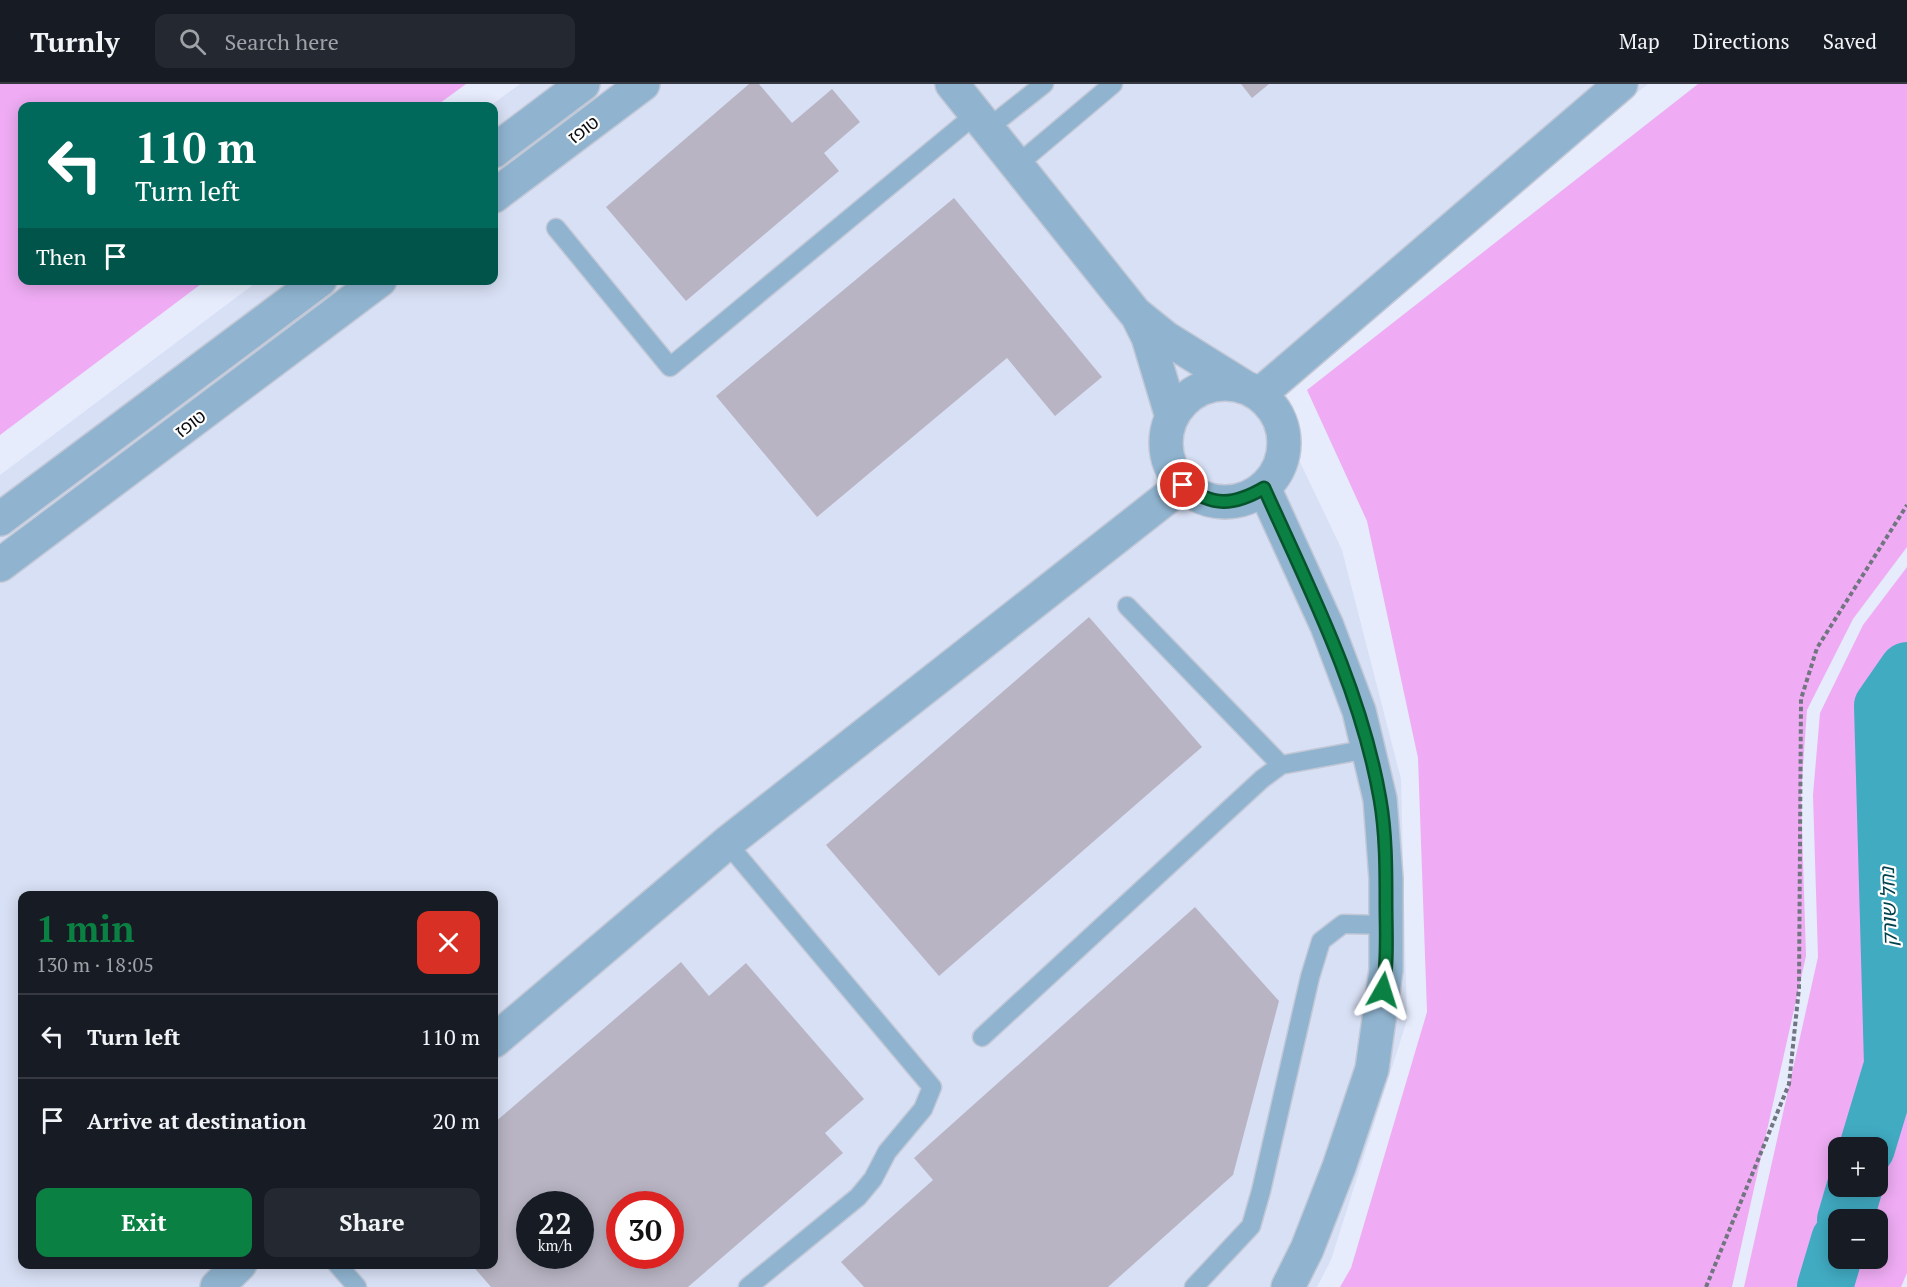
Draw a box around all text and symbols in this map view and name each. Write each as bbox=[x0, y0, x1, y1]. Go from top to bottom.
search box bbox=[155, 14, 575, 68]
text: Turnly bbox=[30, 23, 119, 60]
icon: search bbox=[176, 25, 209, 58]
text: Search here bbox=[224, 27, 339, 56]
text: Map bbox=[1619, 27, 1660, 55]
text: Directions bbox=[1693, 27, 1790, 55]
text: Saved bbox=[1823, 27, 1877, 55]
street label: טופז bbox=[563, 109, 603, 149]
text: 110 m bbox=[135, 119, 256, 175]
icon: left bbox=[36, 126, 114, 204]
text: Turn left bbox=[135, 173, 240, 209]
icon: arrive bbox=[99, 240, 132, 273]
text: Then bbox=[36, 242, 87, 271]
street label: טופז bbox=[170, 403, 210, 443]
pin bbox=[1157, 459, 1208, 510]
icon: arrive bbox=[1166, 468, 1199, 501]
water label: נחל שורק bbox=[1873, 865, 1903, 947]
text: 1 min bbox=[36, 905, 134, 952]
button: close bbox=[417, 911, 480, 974]
text: 130 m · 18:05 bbox=[36, 951, 154, 978]
position arrow bbox=[1351, 958, 1415, 1022]
icon: left bbox=[36, 1020, 69, 1053]
text: Turn left bbox=[87, 1022, 180, 1051]
text: 110 m bbox=[420, 1022, 480, 1051]
icon: arrive bbox=[36, 1104, 69, 1137]
text: Arrive at destination bbox=[87, 1106, 306, 1135]
text: 20 m bbox=[432, 1106, 480, 1135]
map controls bbox=[1828, 1137, 1888, 1269]
button: + bbox=[1828, 1137, 1888, 1197]
button: Exit bbox=[36, 1188, 252, 1257]
button: Share bbox=[264, 1188, 480, 1257]
speed limit sign: 30 bbox=[606, 1191, 684, 1269]
text: 22 bbox=[538, 1203, 572, 1243]
button: − bbox=[1828, 1209, 1888, 1269]
text: km/h bbox=[538, 1235, 572, 1255]

